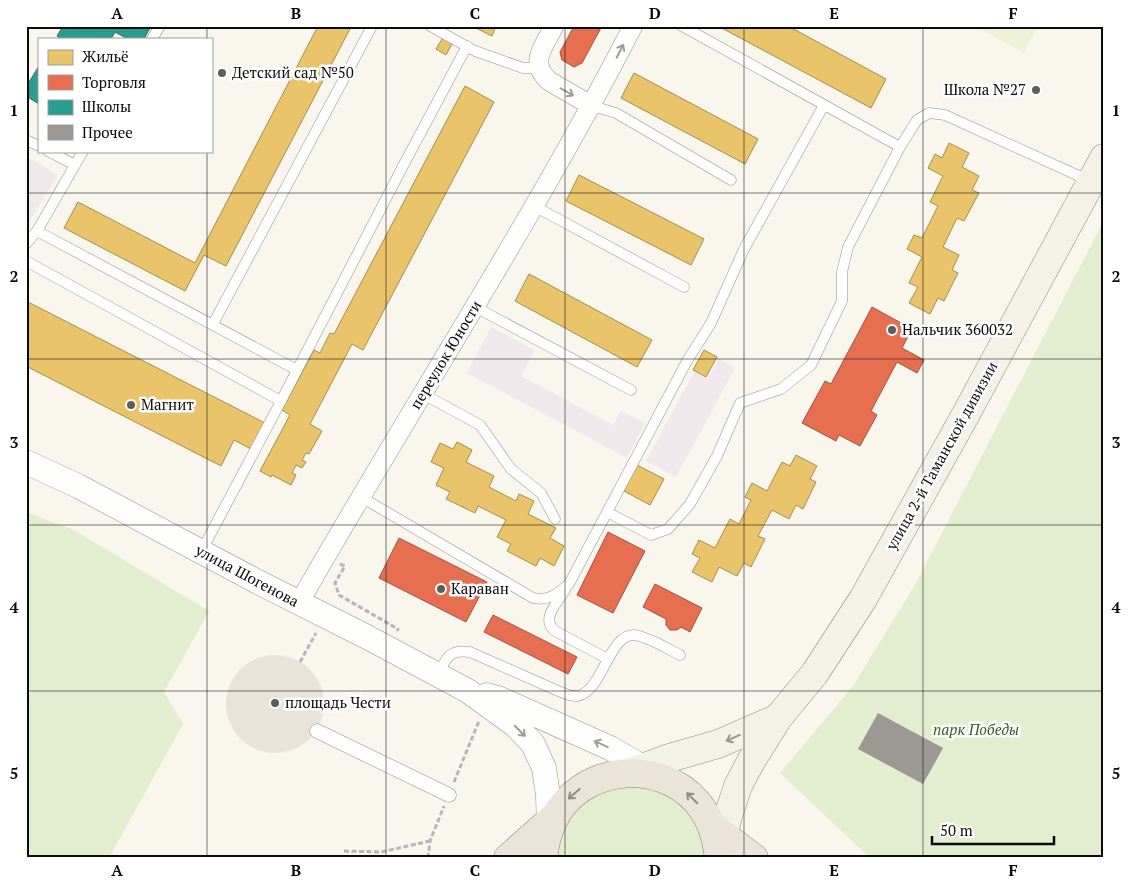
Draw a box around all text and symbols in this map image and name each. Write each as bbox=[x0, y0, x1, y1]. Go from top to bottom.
text: A bbox=[111, 2, 123, 24]
text: B bbox=[291, 2, 301, 24]
text: C bbox=[470, 2, 480, 24]
text: D bbox=[649, 2, 661, 24]
text: E bbox=[829, 2, 839, 24]
text: F bbox=[1008, 2, 1018, 24]
legend bbox=[38, 38, 212, 152]
one-way arrow bbox=[615, 43, 625, 58]
text: Жильё bbox=[82, 46, 129, 66]
place label: Детский сад №50 bbox=[232, 62, 354, 82]
marker: Детский сад №50 bbox=[216, 67, 228, 79]
text: Торговля bbox=[82, 72, 146, 92]
place label: Школа №27 bbox=[944, 79, 1026, 99]
marker: Школа №27 bbox=[1030, 84, 1042, 96]
one-way arrow bbox=[559, 87, 573, 97]
text: Школы bbox=[82, 96, 131, 116]
text: 1 bbox=[9, 99, 19, 121]
text: 1 bbox=[1111, 99, 1121, 121]
text: Прочее bbox=[82, 122, 133, 142]
text: 2 bbox=[9, 265, 19, 287]
text: 2 bbox=[1111, 265, 1121, 287]
street label: переулок Юности bbox=[405, 296, 485, 412]
place label: Нальчик 360032 bbox=[902, 319, 1013, 339]
marker: Нальчик 360032 bbox=[886, 324, 898, 336]
street label: улица 2-й Таманской дивизии bbox=[880, 358, 1001, 554]
place label: Магнит bbox=[141, 394, 194, 414]
marker: Магнит bbox=[125, 399, 137, 411]
text: 3 bbox=[9, 431, 19, 453]
text: 3 bbox=[1111, 431, 1121, 453]
street label: улица Шогенова bbox=[191, 539, 303, 611]
place label: Караван bbox=[451, 578, 509, 598]
marker: Караван bbox=[435, 583, 447, 595]
text: 4 bbox=[9, 596, 19, 618]
text: 4 bbox=[1111, 596, 1121, 618]
place label: площадь Чести bbox=[285, 692, 391, 712]
marker: площадь Чести bbox=[269, 697, 281, 709]
park label: парк Победы bbox=[933, 719, 1019, 739]
one-way arrow bbox=[514, 725, 527, 737]
one-way arrow bbox=[726, 733, 741, 743]
one-way arrow bbox=[594, 739, 609, 749]
text: 5 bbox=[9, 762, 19, 784]
text: 5 bbox=[1111, 762, 1121, 784]
one-way arrow bbox=[568, 788, 581, 799]
one-way arrow bbox=[686, 791, 698, 804]
scale bar bbox=[932, 814, 1055, 846]
text: 50 m bbox=[940, 820, 973, 840]
text: A bbox=[111, 859, 123, 881]
text: B bbox=[291, 859, 301, 881]
text: C bbox=[470, 859, 480, 881]
text: D bbox=[649, 859, 661, 881]
text: E bbox=[829, 859, 839, 881]
text: F bbox=[1008, 859, 1018, 881]

